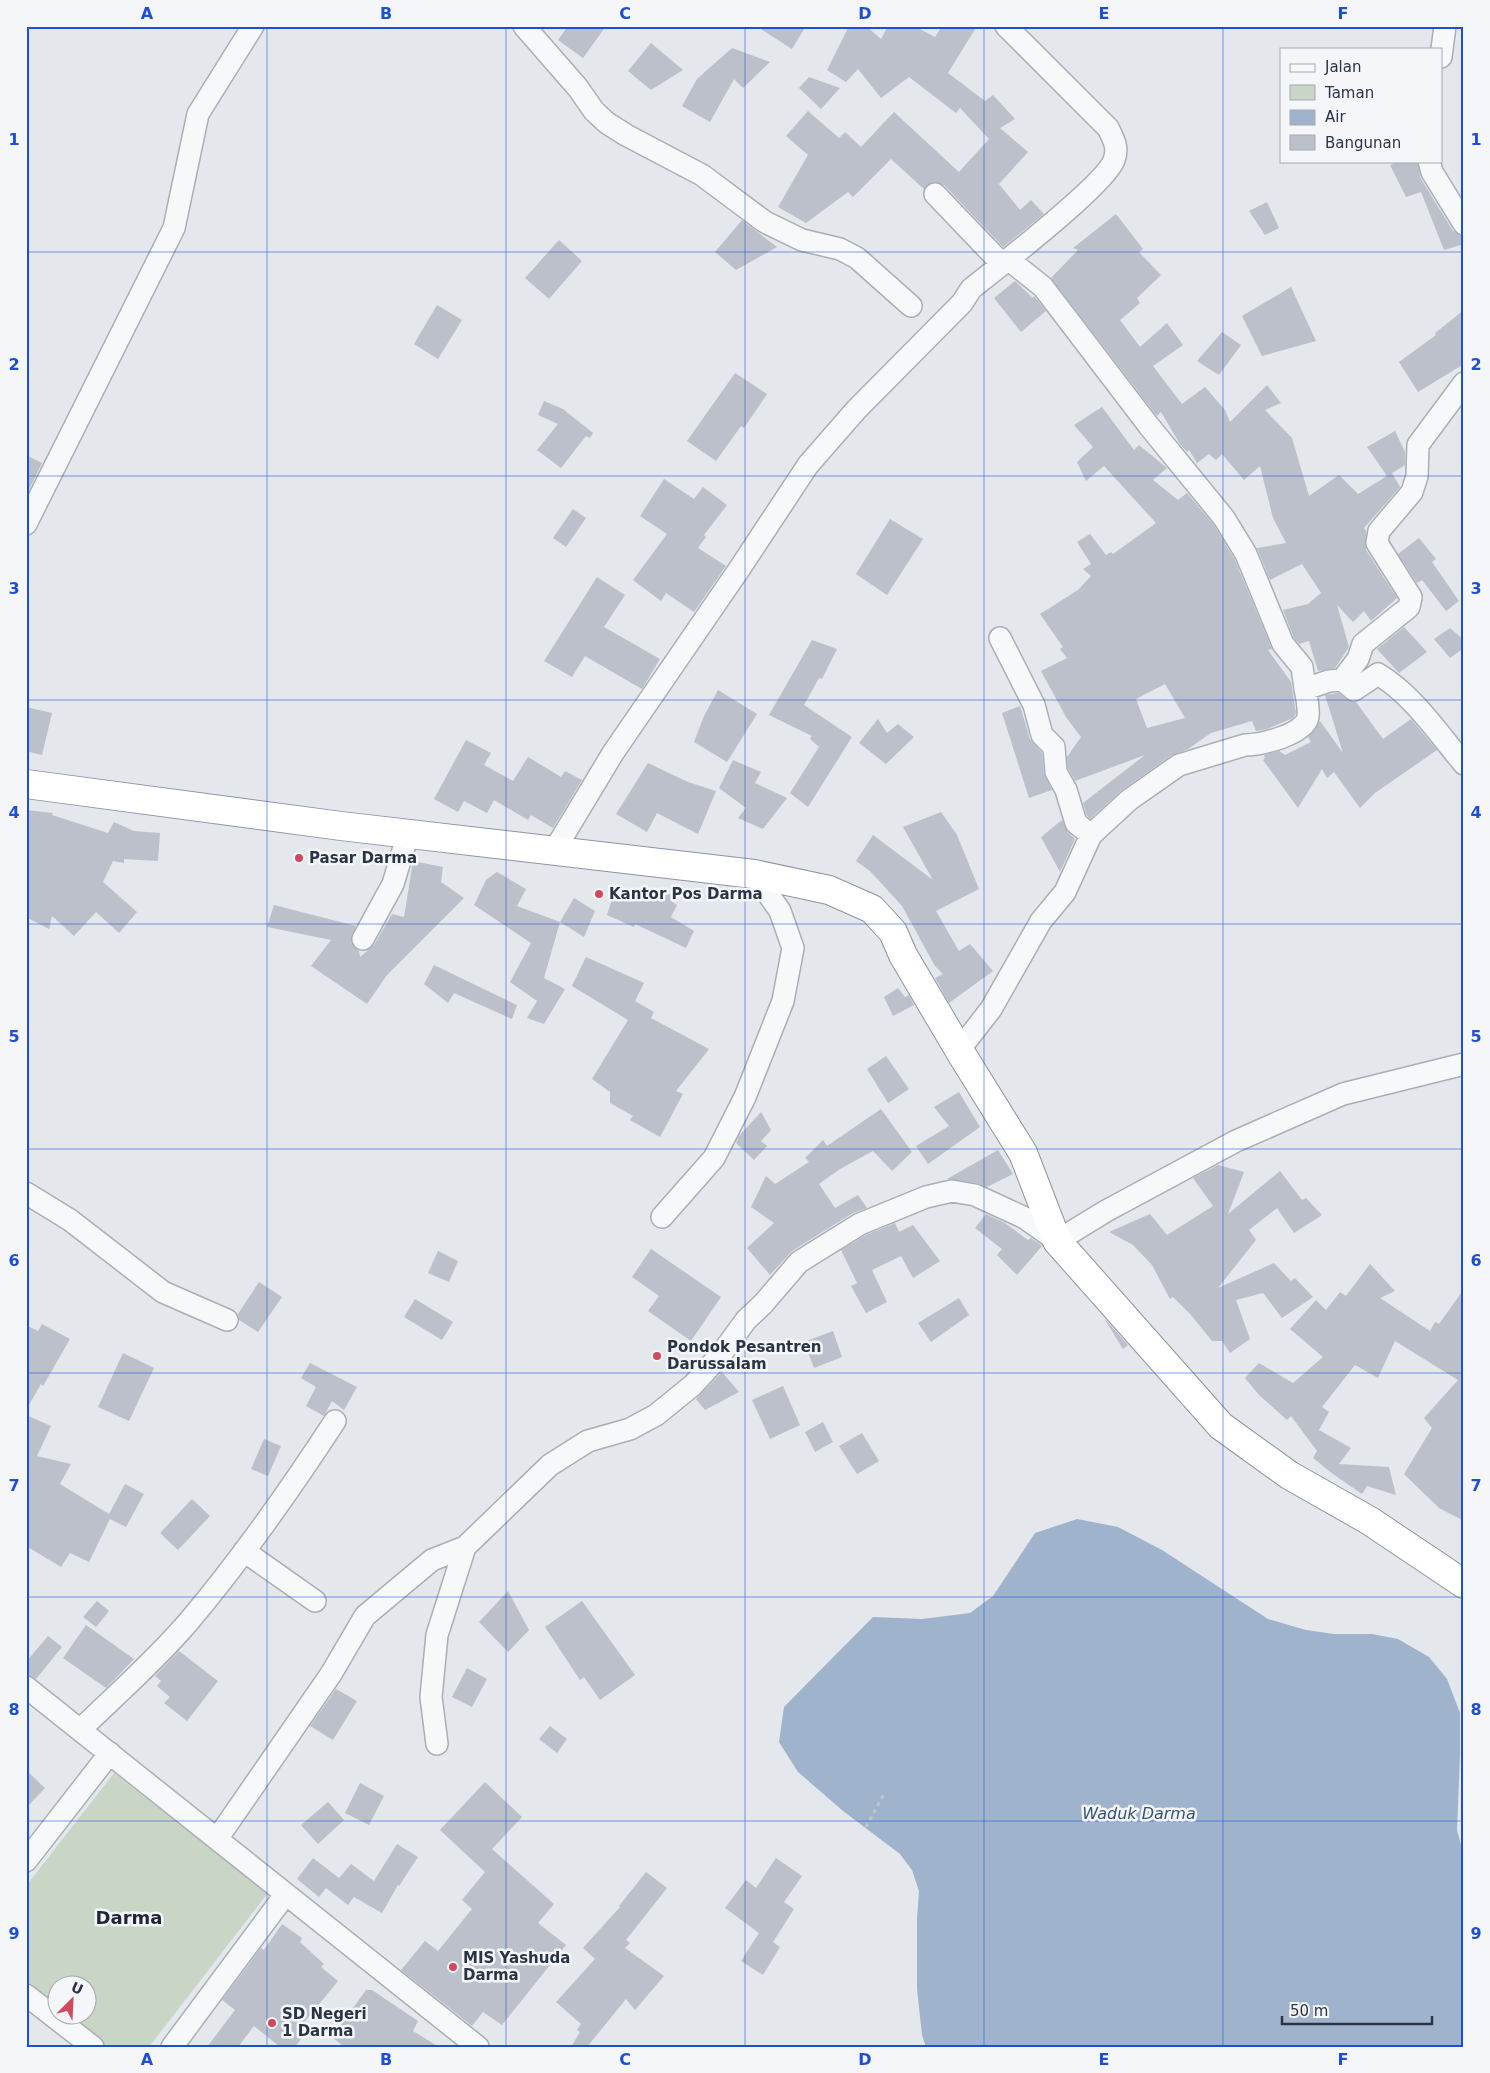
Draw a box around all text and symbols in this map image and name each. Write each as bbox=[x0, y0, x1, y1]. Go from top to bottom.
text: A bbox=[141, 4, 154, 23]
text: B bbox=[380, 4, 392, 23]
text: C bbox=[619, 4, 631, 23]
text: D bbox=[858, 4, 872, 23]
text: E bbox=[1099, 4, 1109, 23]
text: F bbox=[1338, 4, 1348, 23]
legend bbox=[1280, 48, 1442, 162]
text: Jalan bbox=[1324, 58, 1361, 76]
text: Taman bbox=[1324, 84, 1374, 102]
text: Air bbox=[1325, 108, 1346, 126]
text: 1 bbox=[8, 130, 20, 149]
text: 1 bbox=[1470, 130, 1482, 149]
text: Bangunan bbox=[1325, 134, 1401, 152]
text: 2 bbox=[8, 355, 20, 374]
text: 2 bbox=[1470, 355, 1482, 374]
text: 3 bbox=[8, 579, 20, 598]
text: 3 bbox=[1470, 579, 1482, 598]
text: 4 bbox=[8, 803, 20, 822]
text: 4 bbox=[1470, 803, 1482, 822]
place label: Pasar Darma bbox=[309, 849, 417, 867]
marker: Pasar Darma bbox=[293, 852, 305, 864]
place label: Kantor Pos Darma bbox=[609, 885, 763, 903]
marker: Kantor Pos Darma bbox=[593, 888, 605, 900]
text: 5 bbox=[8, 1027, 20, 1046]
text: 5 bbox=[1470, 1027, 1482, 1046]
text: 6 bbox=[8, 1251, 20, 1270]
text: 6 bbox=[1470, 1251, 1482, 1270]
place label: Pondok Pesantren Darussalam bbox=[667, 1338, 822, 1373]
marker: Pondok Pesantren Darussalam bbox=[651, 1350, 663, 1362]
text: 7 bbox=[8, 1476, 20, 1495]
text: 7 bbox=[1470, 1476, 1482, 1495]
text: 8 bbox=[8, 1700, 20, 1719]
text: 8 bbox=[1470, 1700, 1482, 1719]
water label: Waduk Darma bbox=[1082, 1804, 1196, 1823]
district label: Darma bbox=[96, 1907, 162, 1928]
text: 9 bbox=[8, 1924, 20, 1943]
text: 9 bbox=[1470, 1924, 1482, 1943]
place label: MIS Yashuda Darma bbox=[463, 1949, 570, 1984]
marker: MIS Yashuda Darma bbox=[447, 1961, 459, 1973]
north arrow bbox=[48, 1976, 98, 2026]
text: U bbox=[69, 1979, 86, 1998]
scale bar bbox=[1282, 1993, 1432, 2025]
text: 50 m bbox=[1290, 2002, 1328, 2020]
place label: SD Negeri 1 Darma bbox=[282, 2005, 367, 2040]
marker: SD Negeri 1 Darma bbox=[266, 2017, 278, 2029]
text: A bbox=[141, 2050, 154, 2069]
text: B bbox=[380, 2050, 392, 2069]
text: C bbox=[619, 2050, 631, 2069]
text: D bbox=[858, 2050, 872, 2069]
text: E bbox=[1099, 2050, 1109, 2069]
text: F bbox=[1338, 2050, 1348, 2069]

